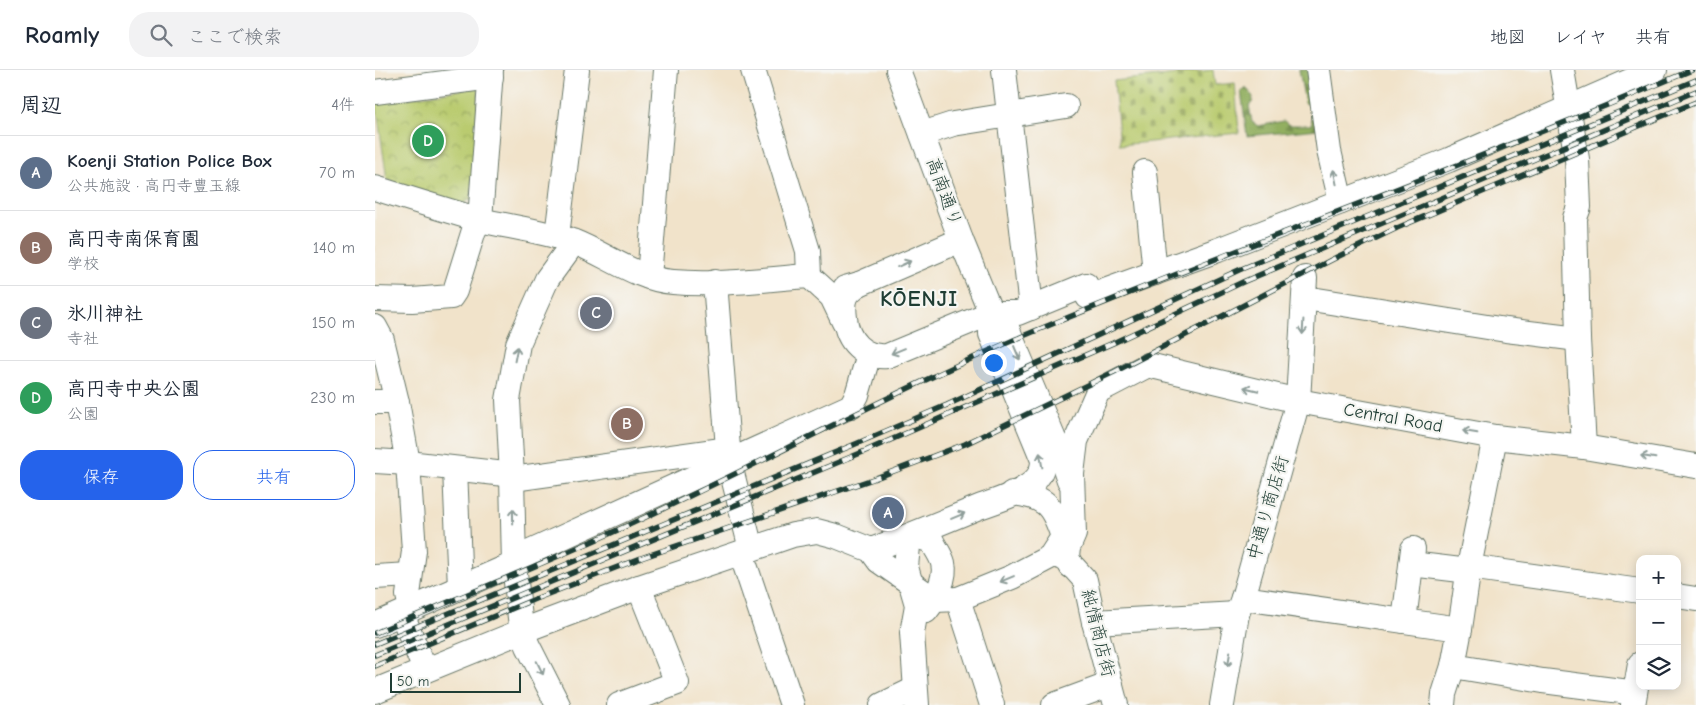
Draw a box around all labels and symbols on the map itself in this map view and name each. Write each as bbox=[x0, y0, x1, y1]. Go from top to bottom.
pin: D bbox=[412, 122, 444, 160]
street label: 高南通り bbox=[922, 155, 966, 229]
one-way arrow bbox=[1330, 169, 1339, 185]
one-way arrow bbox=[896, 258, 911, 268]
district label: KŌENJI bbox=[880, 286, 958, 312]
pin: C bbox=[580, 294, 612, 332]
one-way arrow bbox=[1298, 319, 1308, 335]
one-way arrow bbox=[1013, 345, 1023, 360]
one-way arrow bbox=[512, 346, 522, 362]
one-way arrow bbox=[891, 347, 906, 356]
your location bbox=[981, 350, 1007, 376]
one-way arrow bbox=[1244, 384, 1260, 393]
street label: Central Road bbox=[1342, 399, 1444, 437]
pin: B bbox=[611, 405, 643, 443]
one-way arrow bbox=[1462, 427, 1478, 437]
one-way arrow bbox=[1640, 452, 1656, 462]
one-way arrow bbox=[1036, 453, 1046, 469]
street label: 中通り商店街 bbox=[1243, 453, 1293, 563]
pin: A bbox=[872, 494, 904, 532]
one-way arrow bbox=[508, 508, 518, 524]
one-way arrow bbox=[950, 511, 965, 521]
one-way arrow bbox=[1000, 575, 1015, 584]
street label: 純情商店街 bbox=[1077, 587, 1119, 679]
one-way arrow bbox=[1224, 651, 1234, 667]
one-way arrow bbox=[535, 660, 545, 675]
scale bar bbox=[390, 670, 521, 693]

